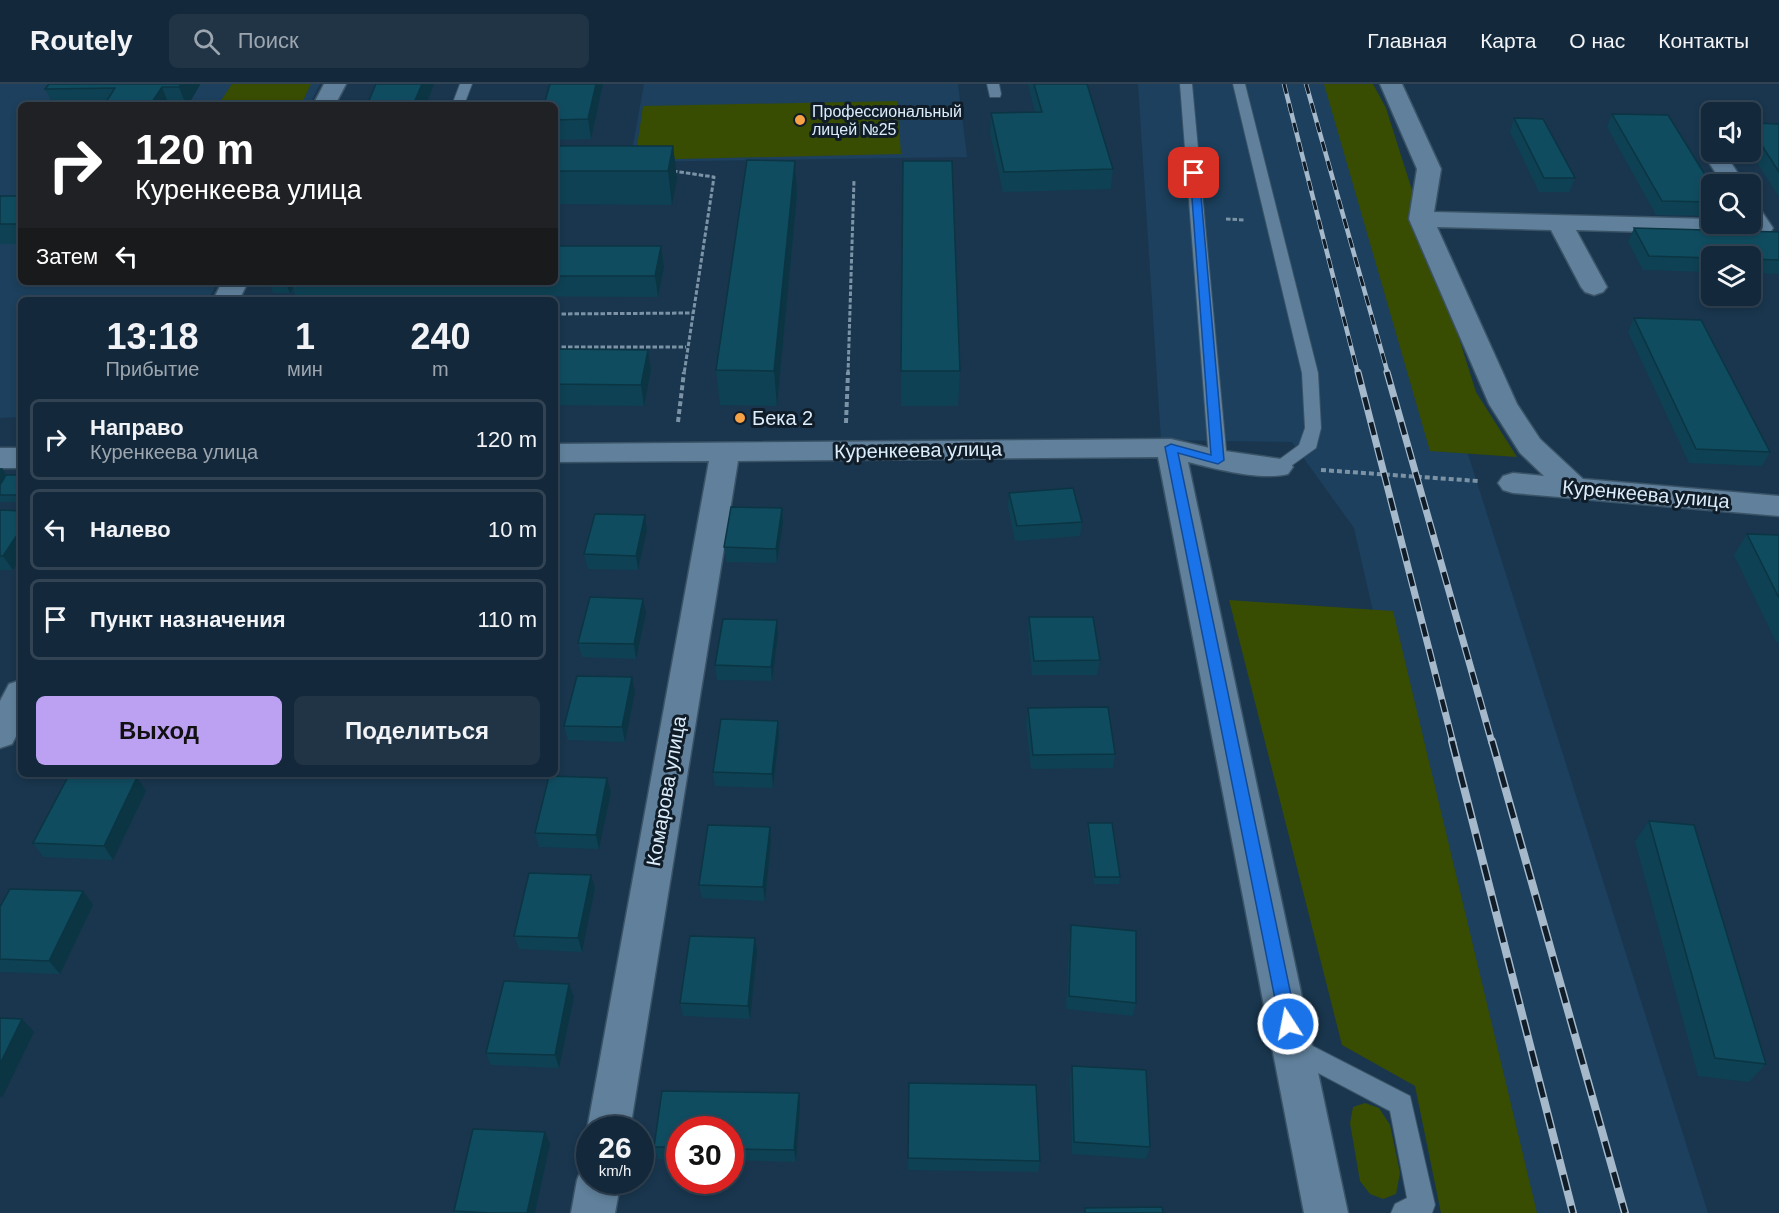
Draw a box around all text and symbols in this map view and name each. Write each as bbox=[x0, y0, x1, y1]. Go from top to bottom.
search box bbox=[169, 14, 589, 68]
text: Routely bbox=[30, 25, 133, 56]
icon: search bbox=[190, 25, 223, 58]
text: Поиск bbox=[238, 28, 299, 53]
text: Главная bbox=[1367, 29, 1447, 52]
text: Карта bbox=[1480, 29, 1536, 52]
text: О нас bbox=[1569, 29, 1625, 52]
text: Контакты bbox=[1658, 29, 1749, 52]
map controls bbox=[1701, 102, 1761, 306]
button: sound bbox=[1701, 102, 1761, 162]
place label: Профессиональный лицей №25 bbox=[812, 103, 962, 138]
marker: Профессиональный лицей №25 bbox=[793, 113, 807, 127]
icon: right bbox=[36, 126, 114, 204]
text: 120 m bbox=[135, 126, 254, 173]
pin bbox=[1168, 147, 1219, 198]
icon: arrive bbox=[1177, 156, 1210, 189]
button: search bbox=[1701, 174, 1761, 234]
text: Куренкеева улица bbox=[135, 175, 362, 205]
icon: left bbox=[110, 240, 143, 273]
text: Затем bbox=[36, 244, 98, 269]
button: layers bbox=[1701, 246, 1761, 306]
text: 13:18 bbox=[106, 316, 199, 357]
text: 1 bbox=[295, 316, 315, 357]
text: 240 bbox=[410, 316, 470, 357]
text: Прибытие bbox=[105, 358, 199, 380]
text: мин bbox=[287, 358, 323, 380]
text: m bbox=[432, 358, 449, 380]
place label: Бека 2 bbox=[752, 407, 813, 429]
marker: Бека 2 bbox=[733, 411, 747, 425]
text: Направо bbox=[90, 415, 184, 440]
icon: right bbox=[39, 423, 72, 456]
text: 120 m bbox=[476, 427, 537, 452]
street label: Куренкеева улица bbox=[834, 438, 1003, 462]
text: Куренкеева улица bbox=[90, 441, 258, 463]
street label: Куренкеева улица bbox=[1561, 476, 1732, 512]
icon: left bbox=[39, 513, 72, 546]
text: Налево bbox=[90, 517, 171, 542]
text: 10 m bbox=[488, 517, 537, 542]
icon: arrive bbox=[39, 603, 72, 636]
text: Пункт назначения bbox=[90, 607, 286, 632]
text: 110 m bbox=[477, 607, 537, 632]
button: Выход bbox=[36, 696, 282, 765]
button: Поделиться bbox=[294, 696, 540, 765]
street label: Комарова улица bbox=[642, 713, 690, 868]
position arrow bbox=[1256, 992, 1320, 1056]
speed limit sign: 30 bbox=[666, 1116, 744, 1194]
text: 26 bbox=[598, 1131, 632, 1164]
text: km/h bbox=[599, 1162, 631, 1179]

